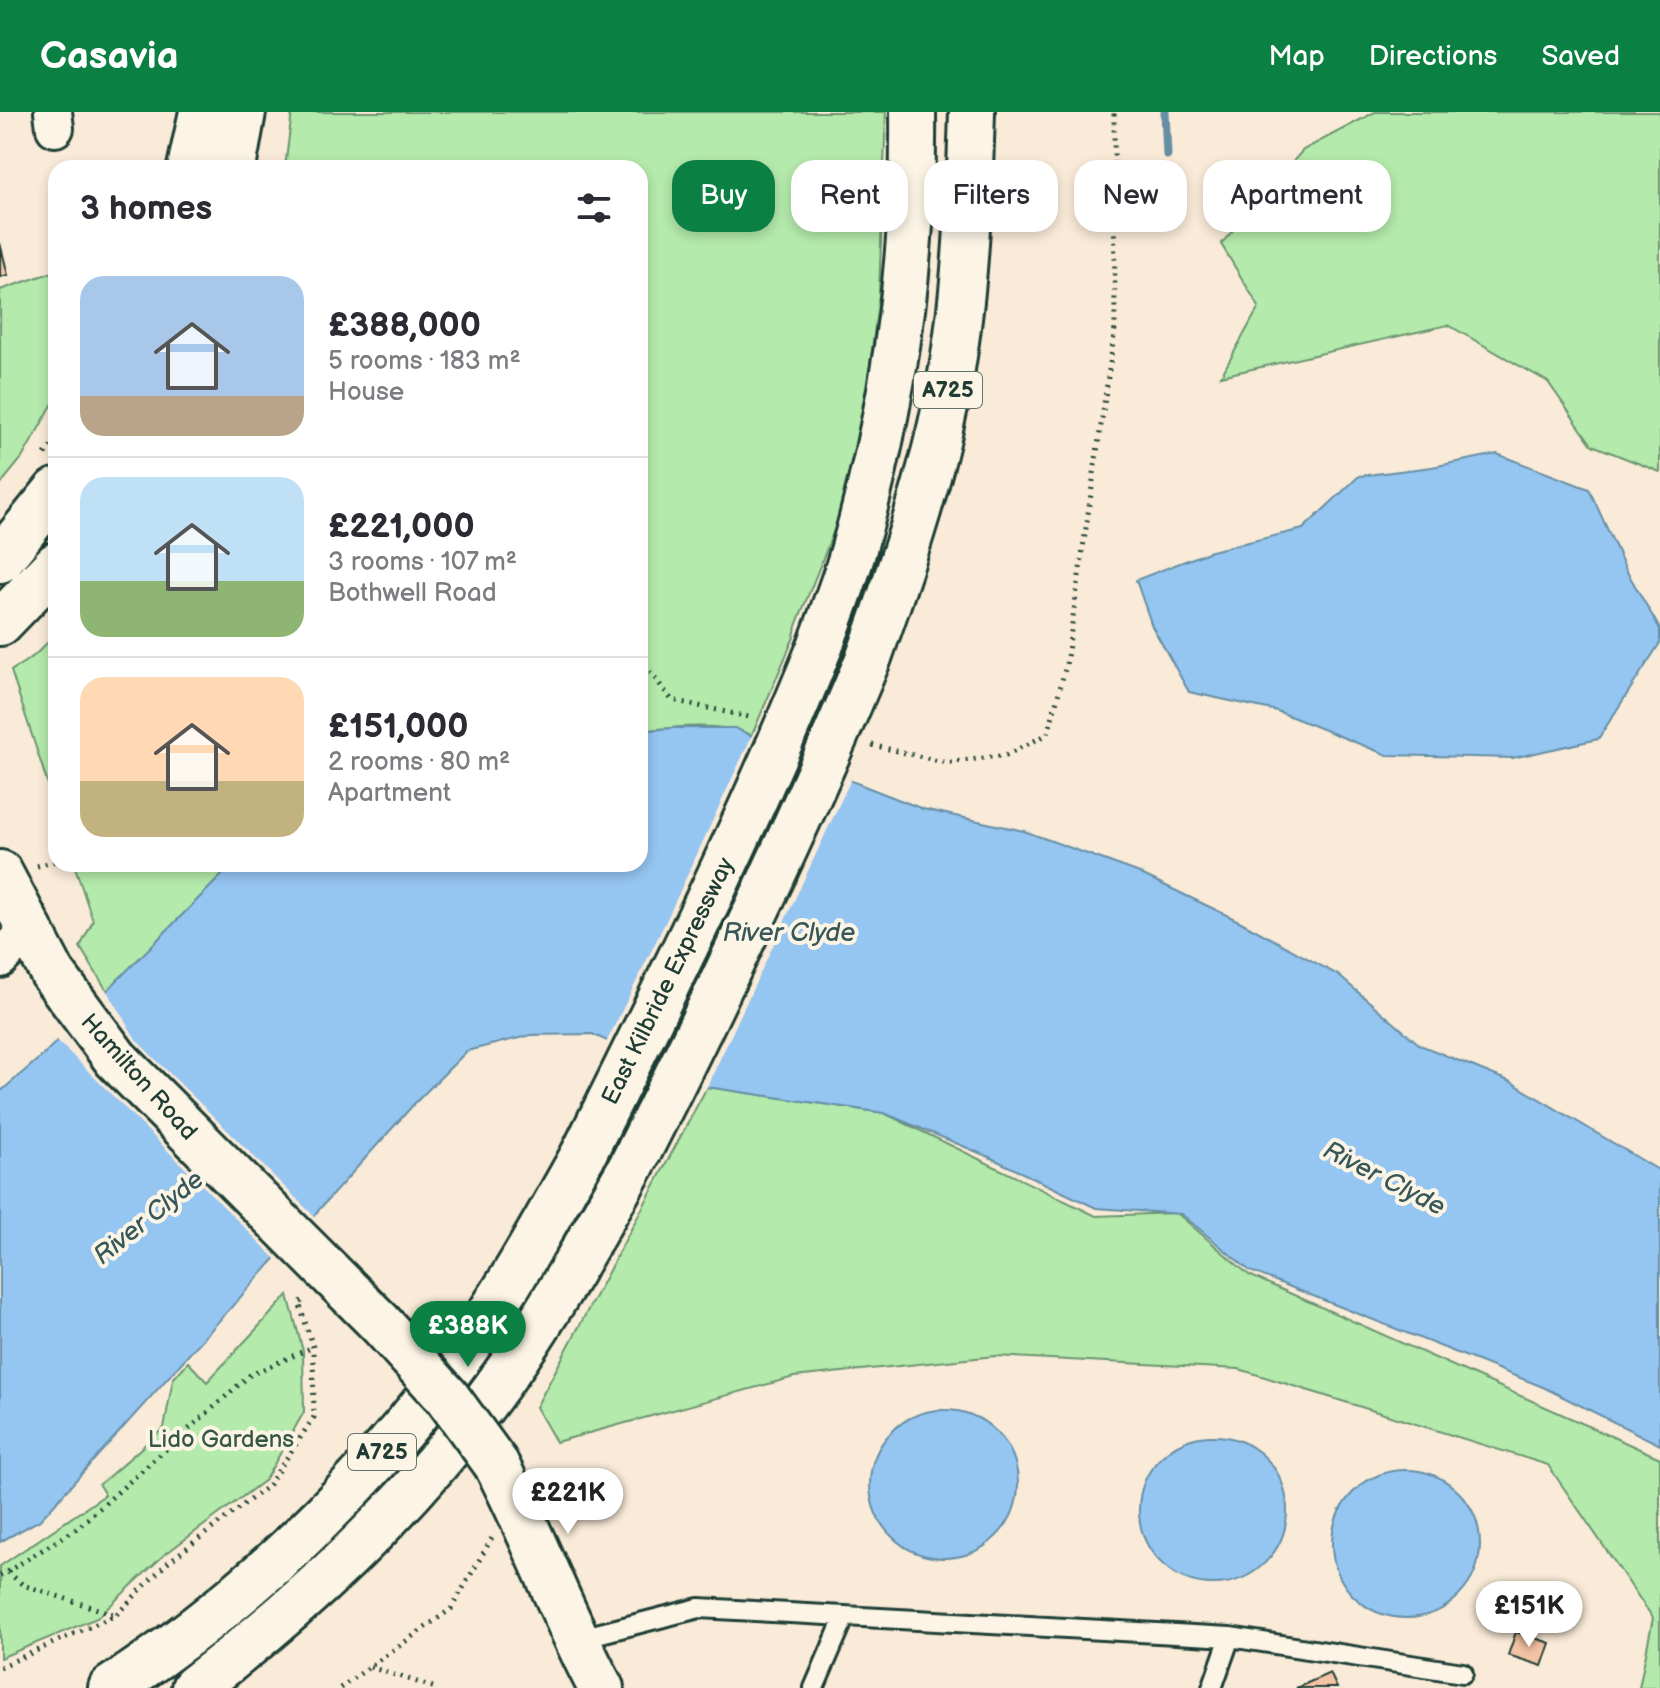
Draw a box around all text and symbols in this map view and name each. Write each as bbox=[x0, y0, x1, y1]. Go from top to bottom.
text: Casavia bbox=[40, 34, 178, 79]
text: Map bbox=[1268, 40, 1325, 73]
text: Directions bbox=[1369, 40, 1497, 73]
text: Saved bbox=[1541, 40, 1620, 73]
chip: Buy bbox=[672, 160, 775, 232]
chip: Rent bbox=[791, 160, 908, 232]
chip: Filters bbox=[924, 160, 1058, 232]
chip: New bbox=[1074, 160, 1187, 232]
chip: Apartment bbox=[1203, 160, 1391, 232]
icon: filters bbox=[572, 186, 616, 230]
text: 3 homes bbox=[80, 188, 212, 229]
text: £388,000 bbox=[328, 305, 481, 346]
icon: home bbox=[144, 308, 240, 404]
text: 5 rooms · 183 m² bbox=[328, 346, 521, 377]
road number: A725 bbox=[914, 372, 982, 408]
text: House bbox=[328, 377, 404, 408]
text: £221,000 bbox=[328, 506, 475, 547]
icon: home bbox=[144, 509, 240, 605]
text: 3 rooms · 107 m² bbox=[328, 547, 517, 578]
text: Bothwell Road bbox=[328, 578, 497, 609]
text: £151,000 bbox=[328, 706, 469, 747]
icon: home bbox=[144, 709, 240, 805]
text: 2 rooms · 80 m² bbox=[328, 747, 510, 778]
text: Apartment bbox=[328, 778, 451, 809]
street label: East Kilbride Expressway bbox=[596, 853, 741, 1109]
water label: River Clyde bbox=[723, 918, 855, 949]
street label: Hamilton Road bbox=[75, 1008, 203, 1146]
water label: River Clyde bbox=[1318, 1135, 1450, 1223]
water label: River Clyde bbox=[88, 1164, 210, 1272]
pin: £388K bbox=[412, 1301, 524, 1369]
text: £388K bbox=[428, 1311, 508, 1342]
park label: Lido Gardens bbox=[148, 1425, 294, 1454]
road number: A725 bbox=[348, 1434, 416, 1470]
pin: £221K bbox=[512, 1468, 624, 1536]
text: £221K bbox=[530, 1478, 606, 1509]
pin: £151K bbox=[1473, 1581, 1585, 1649]
text: £151K bbox=[1494, 1591, 1564, 1622]

